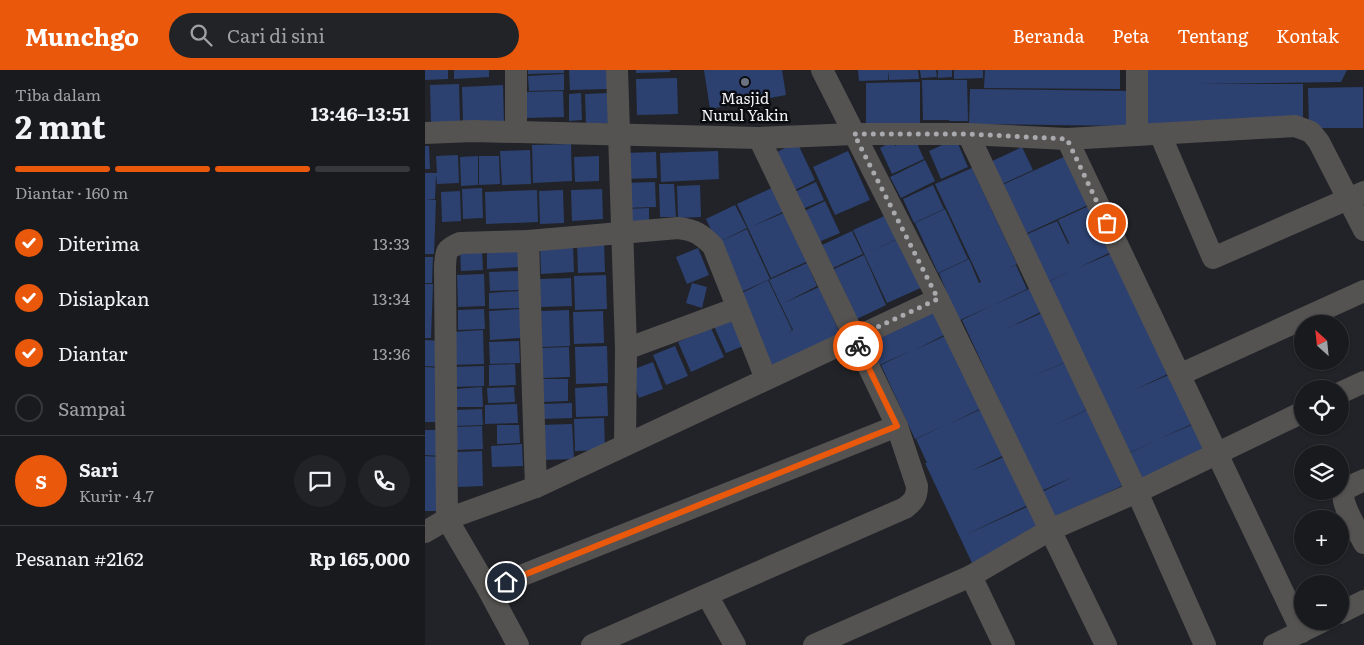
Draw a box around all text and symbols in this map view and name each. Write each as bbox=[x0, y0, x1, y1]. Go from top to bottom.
search box bbox=[169, 13, 519, 58]
text: Munchgo bbox=[25, 18, 139, 53]
icon: search bbox=[187, 21, 215, 49]
text: Cari di sini bbox=[227, 21, 325, 49]
text: Beranda bbox=[1013, 22, 1084, 49]
text: Peta bbox=[1112, 22, 1149, 49]
text: Tentang bbox=[1177, 22, 1248, 49]
text: Kontak bbox=[1276, 22, 1339, 49]
marker: Masjid Nurul Yakin bbox=[739, 76, 751, 88]
text: Tiba dalam bbox=[15, 82, 101, 106]
place label: Masjid Nurul Yakin bbox=[701, 86, 789, 126]
text: 13:46–13:51 bbox=[311, 99, 410, 127]
text: 2 mnt bbox=[15, 101, 106, 149]
text: Diantar · 160 m bbox=[15, 180, 128, 204]
pin bbox=[1086, 202, 1128, 244]
icon: bag bbox=[1093, 209, 1121, 237]
icon: check bbox=[15, 229, 43, 257]
text: Diterima bbox=[58, 229, 140, 257]
text: 13:33 bbox=[373, 231, 410, 255]
icon: check bbox=[15, 284, 43, 312]
text: Disiapkan bbox=[58, 284, 149, 312]
text: 13:34 bbox=[372, 286, 410, 310]
north arrow bbox=[1294, 315, 1349, 370]
map controls bbox=[1294, 315, 1349, 630]
courier bbox=[833, 321, 883, 371]
icon: bike bbox=[844, 332, 872, 360]
icon: check bbox=[15, 339, 43, 367]
text: Diantar bbox=[58, 339, 127, 367]
text: 13:36 bbox=[372, 341, 410, 365]
button: locate bbox=[1294, 380, 1349, 435]
text: Sampai bbox=[58, 394, 126, 422]
button: layers bbox=[1294, 445, 1349, 500]
text: Sari bbox=[79, 455, 119, 483]
button: chat bbox=[294, 455, 346, 507]
button: phone bbox=[358, 455, 410, 507]
text: S bbox=[35, 467, 47, 495]
text: Kurir · 4.7 bbox=[79, 483, 154, 507]
button: + bbox=[1294, 510, 1349, 565]
text: Pesanan #2162 bbox=[15, 544, 144, 572]
text: Rp 165,000 bbox=[309, 544, 410, 572]
pin bbox=[485, 561, 527, 603]
icon: home bbox=[492, 568, 520, 596]
button: − bbox=[1294, 575, 1349, 630]

